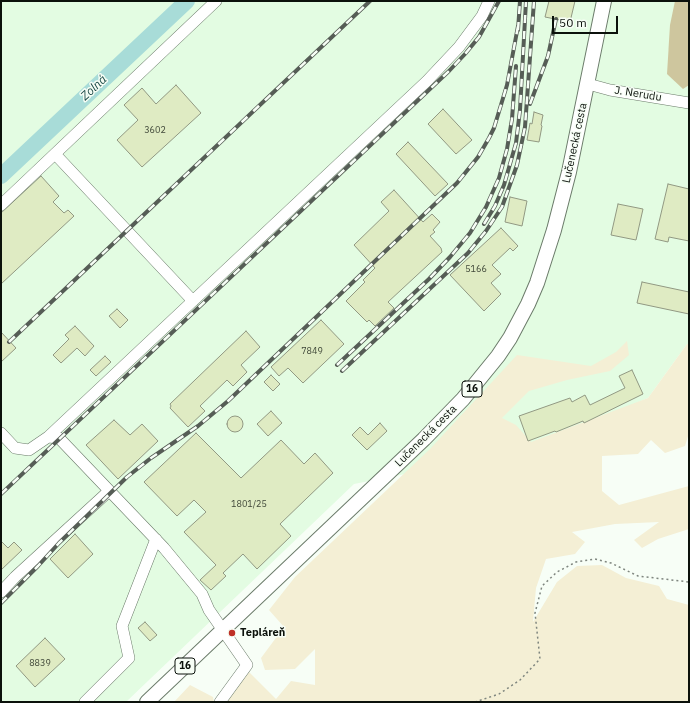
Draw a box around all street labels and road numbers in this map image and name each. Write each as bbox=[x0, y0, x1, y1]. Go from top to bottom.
street label: J. Nerudu bbox=[613, 84, 663, 104]
street label: Lučenecká cesta bbox=[560, 102, 590, 184]
road number: 16 bbox=[462, 381, 482, 397]
street label: Lučenecká cesta bbox=[392, 402, 460, 470]
road number: 16 bbox=[175, 658, 195, 674]

